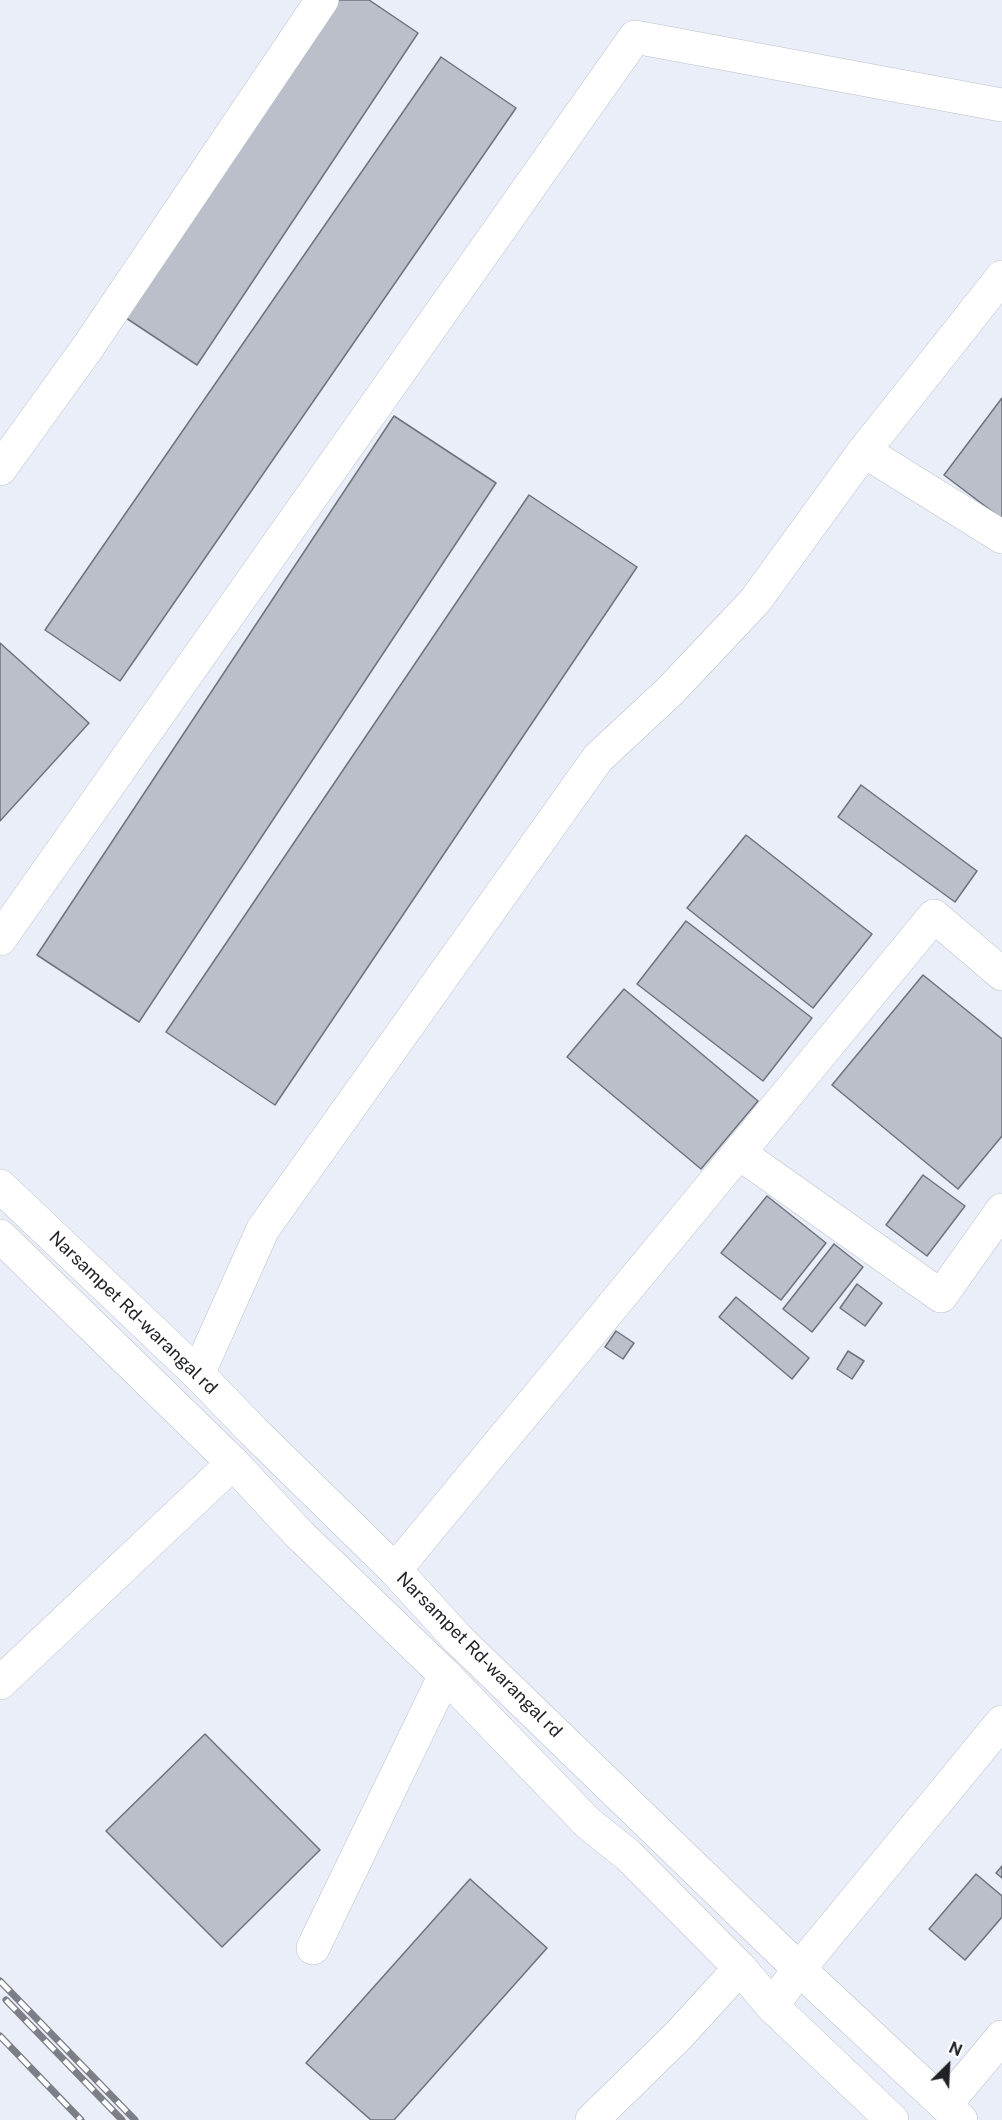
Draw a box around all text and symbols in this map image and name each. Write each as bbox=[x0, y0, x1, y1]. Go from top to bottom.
street label: Narsampet Rd-warangal rd bbox=[44, 1227, 222, 1399]
street label: Narsampet Rd-warangal rd bbox=[392, 1568, 566, 1742]
north arrow bbox=[918, 2036, 978, 2096]
text: N bbox=[946, 2038, 965, 2060]

